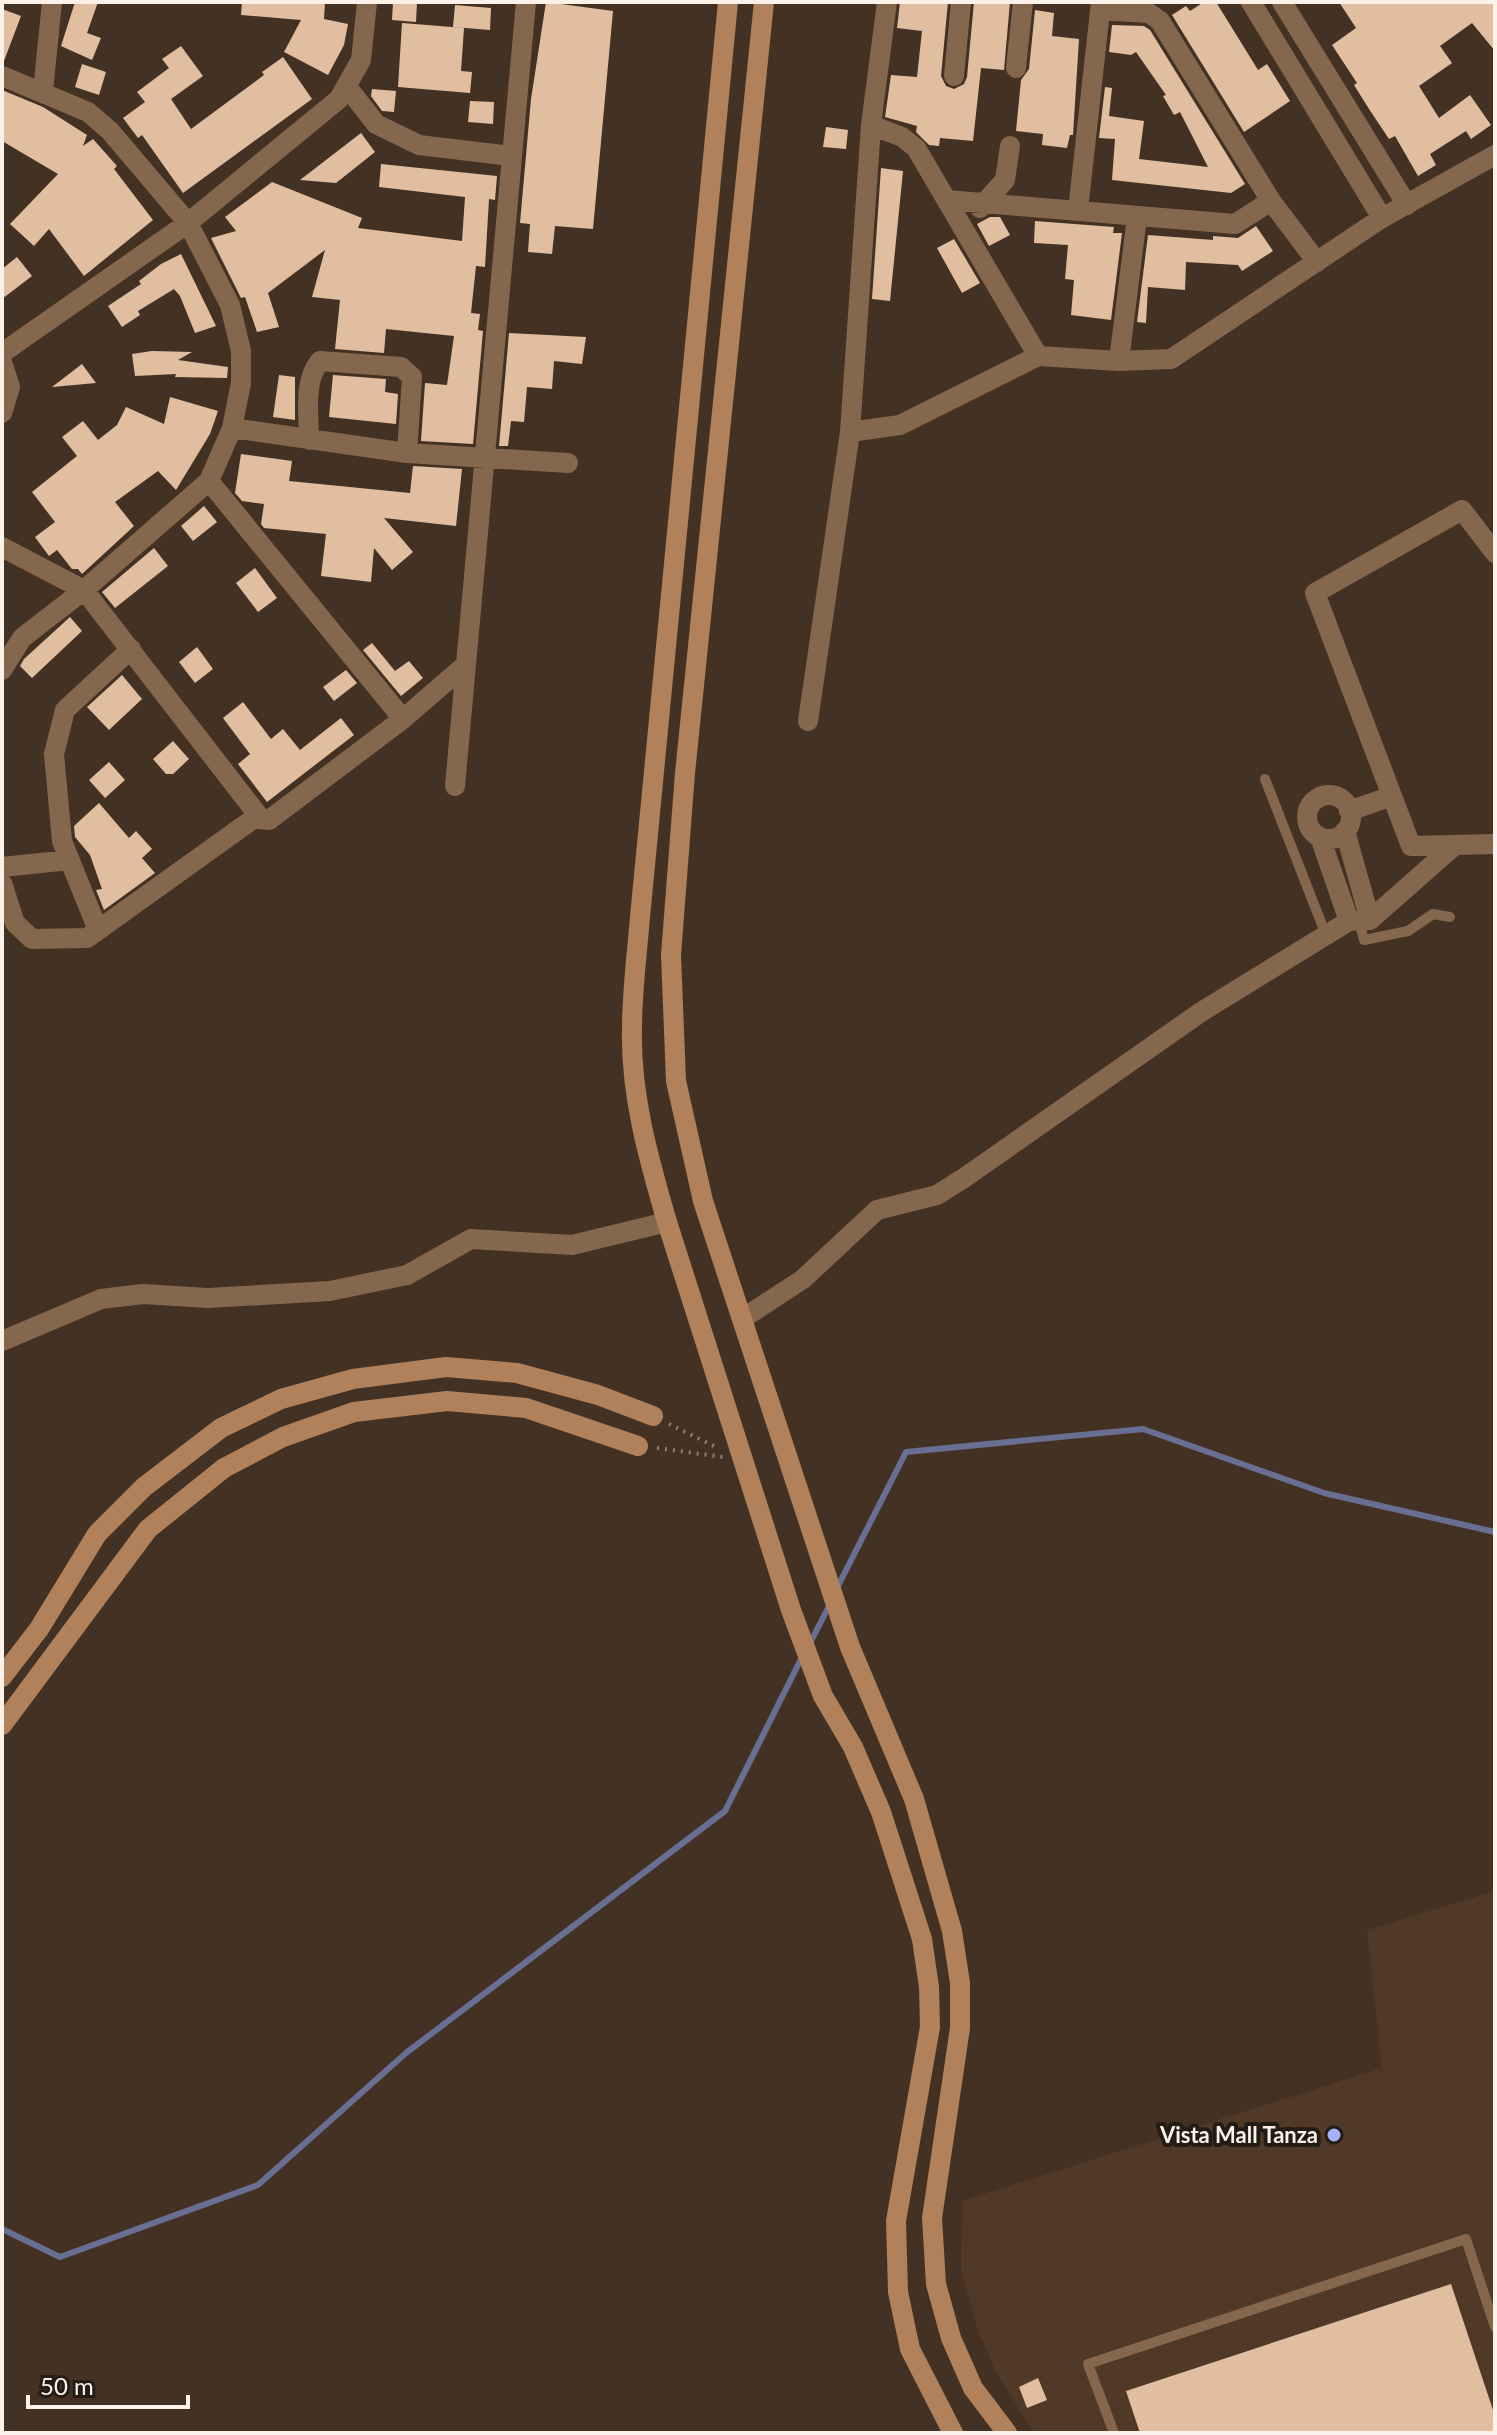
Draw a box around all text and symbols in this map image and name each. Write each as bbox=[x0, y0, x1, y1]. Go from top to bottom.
place label: Vista Mall Tanza bbox=[1159, 2121, 1318, 2148]
marker: Vista Mall Tanza bbox=[1325, 2126, 1343, 2144]
scale bar bbox=[28, 2359, 188, 2409]
text: 50 m bbox=[40, 2371, 94, 2400]

